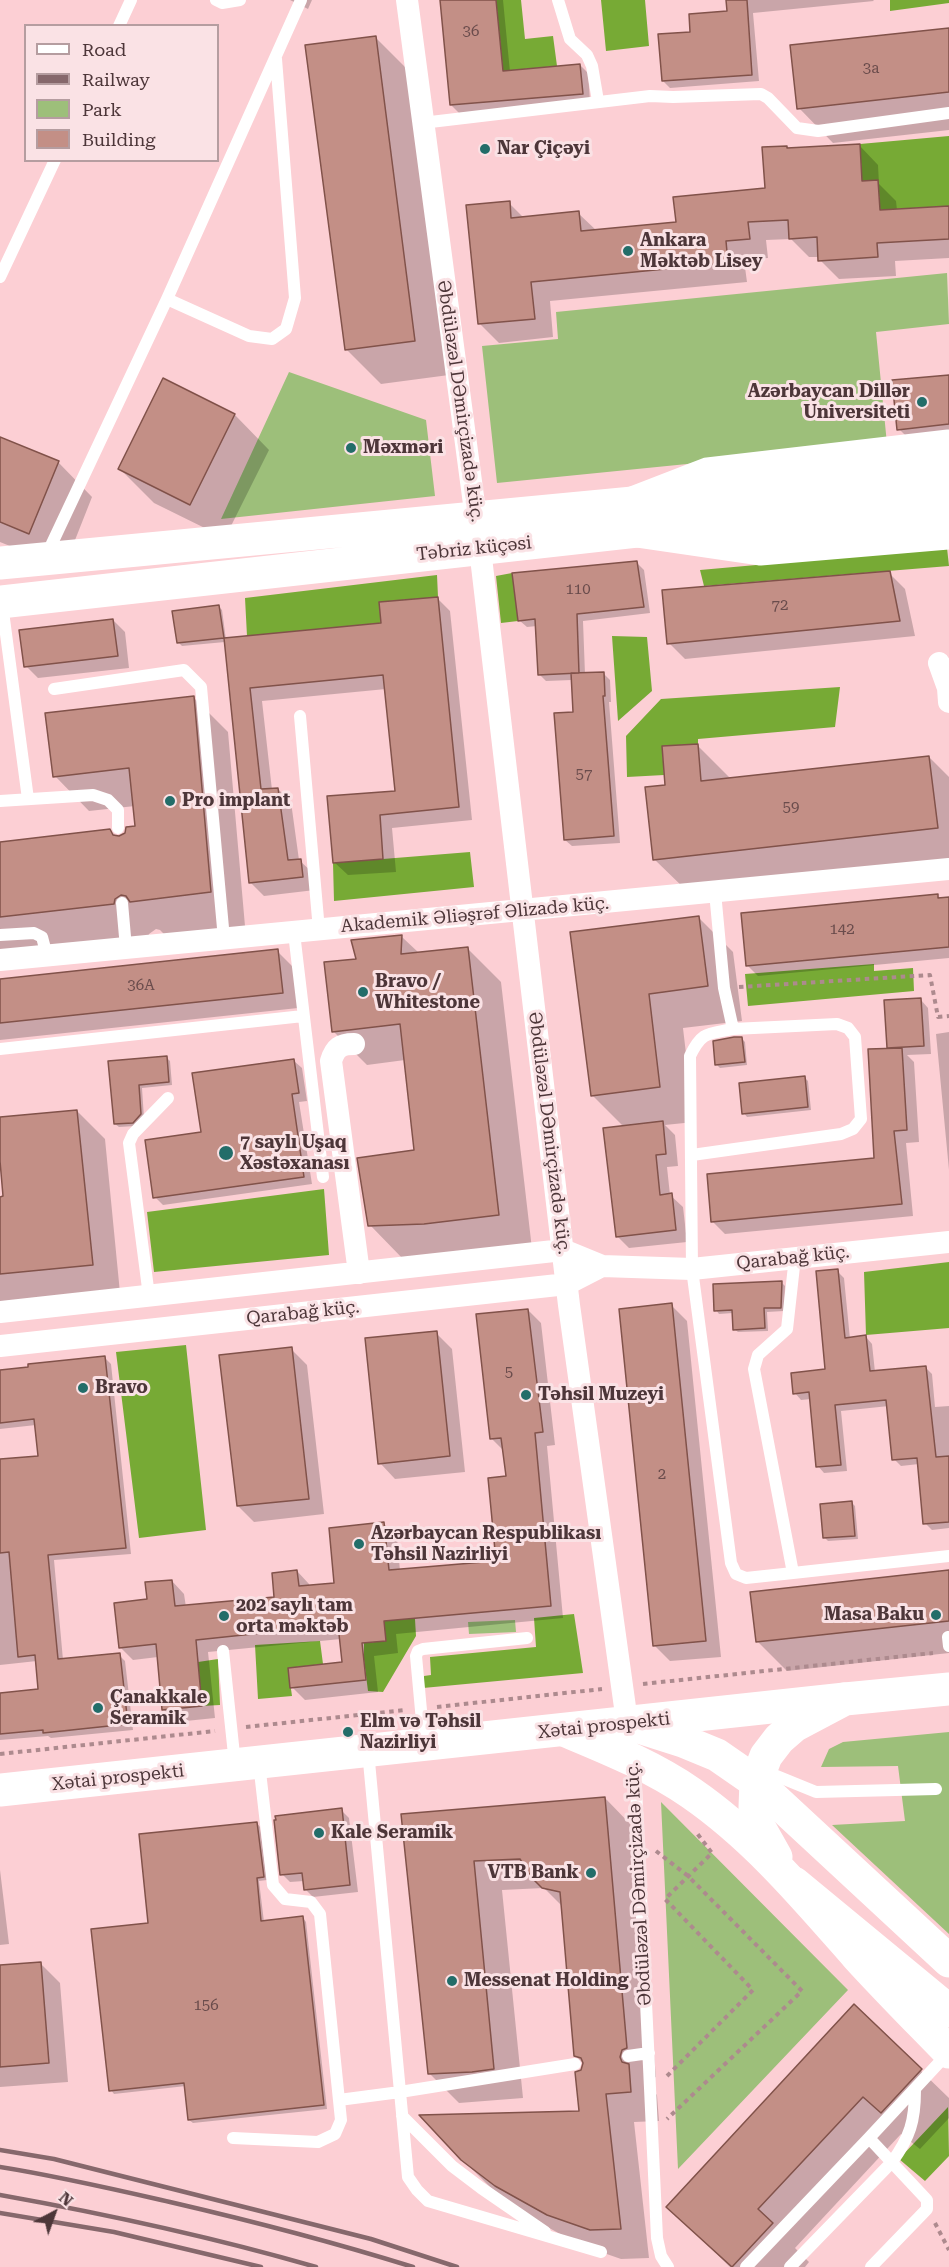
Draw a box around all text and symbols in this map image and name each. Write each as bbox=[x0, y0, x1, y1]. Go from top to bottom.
house number: 36 bbox=[463, 23, 479, 41]
legend bbox=[24, 24, 219, 162]
text: Road bbox=[82, 39, 126, 60]
house number: 3a bbox=[863, 60, 879, 78]
text: Railway bbox=[82, 69, 150, 90]
text: Park bbox=[82, 99, 122, 120]
text: Building bbox=[82, 129, 156, 150]
place label: Nar Çiçəyi bbox=[497, 138, 590, 160]
marker: Nar Çiçəyi bbox=[478, 142, 492, 156]
place label: Ankara Məktəb Lisey bbox=[640, 230, 763, 272]
marker: Ankara Məktəb Lisey bbox=[621, 244, 635, 258]
street label: Əbdüləzəl DƏmirçizadə küç. bbox=[432, 278, 488, 524]
place label: Azərbaycan Dillər Universiteti bbox=[748, 381, 910, 424]
marker: Azərbaycan Dillər Universiteti bbox=[915, 395, 929, 409]
place label: Məxməri bbox=[363, 437, 443, 459]
marker: Məxməri bbox=[344, 441, 358, 455]
street label: Təbriz küçəsi bbox=[415, 532, 533, 566]
house number: 110 bbox=[565, 581, 591, 599]
house number: 72 bbox=[772, 597, 788, 615]
house number: 57 bbox=[576, 766, 592, 784]
place label: Pro implant bbox=[182, 790, 290, 812]
marker: Pro implant bbox=[163, 794, 177, 808]
house number: 59 bbox=[783, 799, 799, 817]
street label: Akademik Əliəşrəf Əlizadə küç. bbox=[340, 892, 610, 938]
house number: 142 bbox=[829, 921, 855, 939]
place label: Bravo / Whitestone bbox=[375, 971, 480, 1014]
house number: 36А bbox=[127, 977, 155, 995]
marker: Bravo / Whitestone bbox=[356, 985, 370, 999]
street label: Əbdüləzəl DƏmirçizadə küç. bbox=[523, 1010, 575, 1256]
place label: 7 saylı Uşaq Xəstəxanası bbox=[240, 1132, 349, 1174]
marker: 7 saylı Uşaq Xəstəxanası bbox=[217, 1144, 235, 1162]
street label: Qarabağ küç. bbox=[735, 1241, 851, 1275]
street label: Qarabağ küç. bbox=[245, 1296, 361, 1330]
house number: 5 bbox=[505, 1364, 513, 1382]
place label: Bravo bbox=[95, 1377, 148, 1399]
marker: Bravo bbox=[76, 1381, 90, 1395]
place label: Təhsil Muzeyi bbox=[538, 1384, 664, 1406]
marker: Təhsil Muzeyi bbox=[519, 1388, 533, 1402]
house number: 2 bbox=[658, 1466, 666, 1484]
place label: Azərbaycan Respublikası Təhsil Nazirliyi bbox=[371, 1523, 601, 1565]
marker: Azərbaycan Respublikası Təhsil Nazirliyi bbox=[352, 1537, 366, 1551]
place label: 202 saylı tam orta məktəb bbox=[236, 1595, 353, 1638]
place label: Masa Baku bbox=[824, 1604, 924, 1626]
marker: Masa Baku bbox=[929, 1608, 943, 1622]
marker: 202 saylı tam orta məktəb bbox=[217, 1609, 231, 1623]
place label: Çanakkale Seramik bbox=[110, 1687, 207, 1730]
marker: Çanakkale Seramik bbox=[91, 1701, 105, 1715]
street label: Xətai prospekti bbox=[537, 1708, 671, 1744]
place label: Elm və Təhsil Nazirliyi bbox=[360, 1711, 481, 1754]
marker: Elm və Təhsil Nazirliyi bbox=[341, 1725, 355, 1739]
street label: Xətai prospekti bbox=[51, 1760, 185, 1796]
street label: Əbdüləzəl DƏmirçizadə küç. bbox=[622, 1761, 656, 2007]
place label: Kale Seramik bbox=[331, 1822, 453, 1844]
marker: Kale Seramik bbox=[312, 1826, 326, 1840]
place label: VTB Bank bbox=[488, 1862, 579, 1884]
marker: VTB Bank bbox=[584, 1866, 598, 1880]
place label: Messenat Holding bbox=[464, 1970, 629, 1992]
marker: Messenat Holding bbox=[445, 1974, 459, 1988]
house number: 156 bbox=[193, 1997, 219, 2015]
north arrow bbox=[24, 2183, 84, 2243]
text: N bbox=[55, 2188, 77, 2210]

